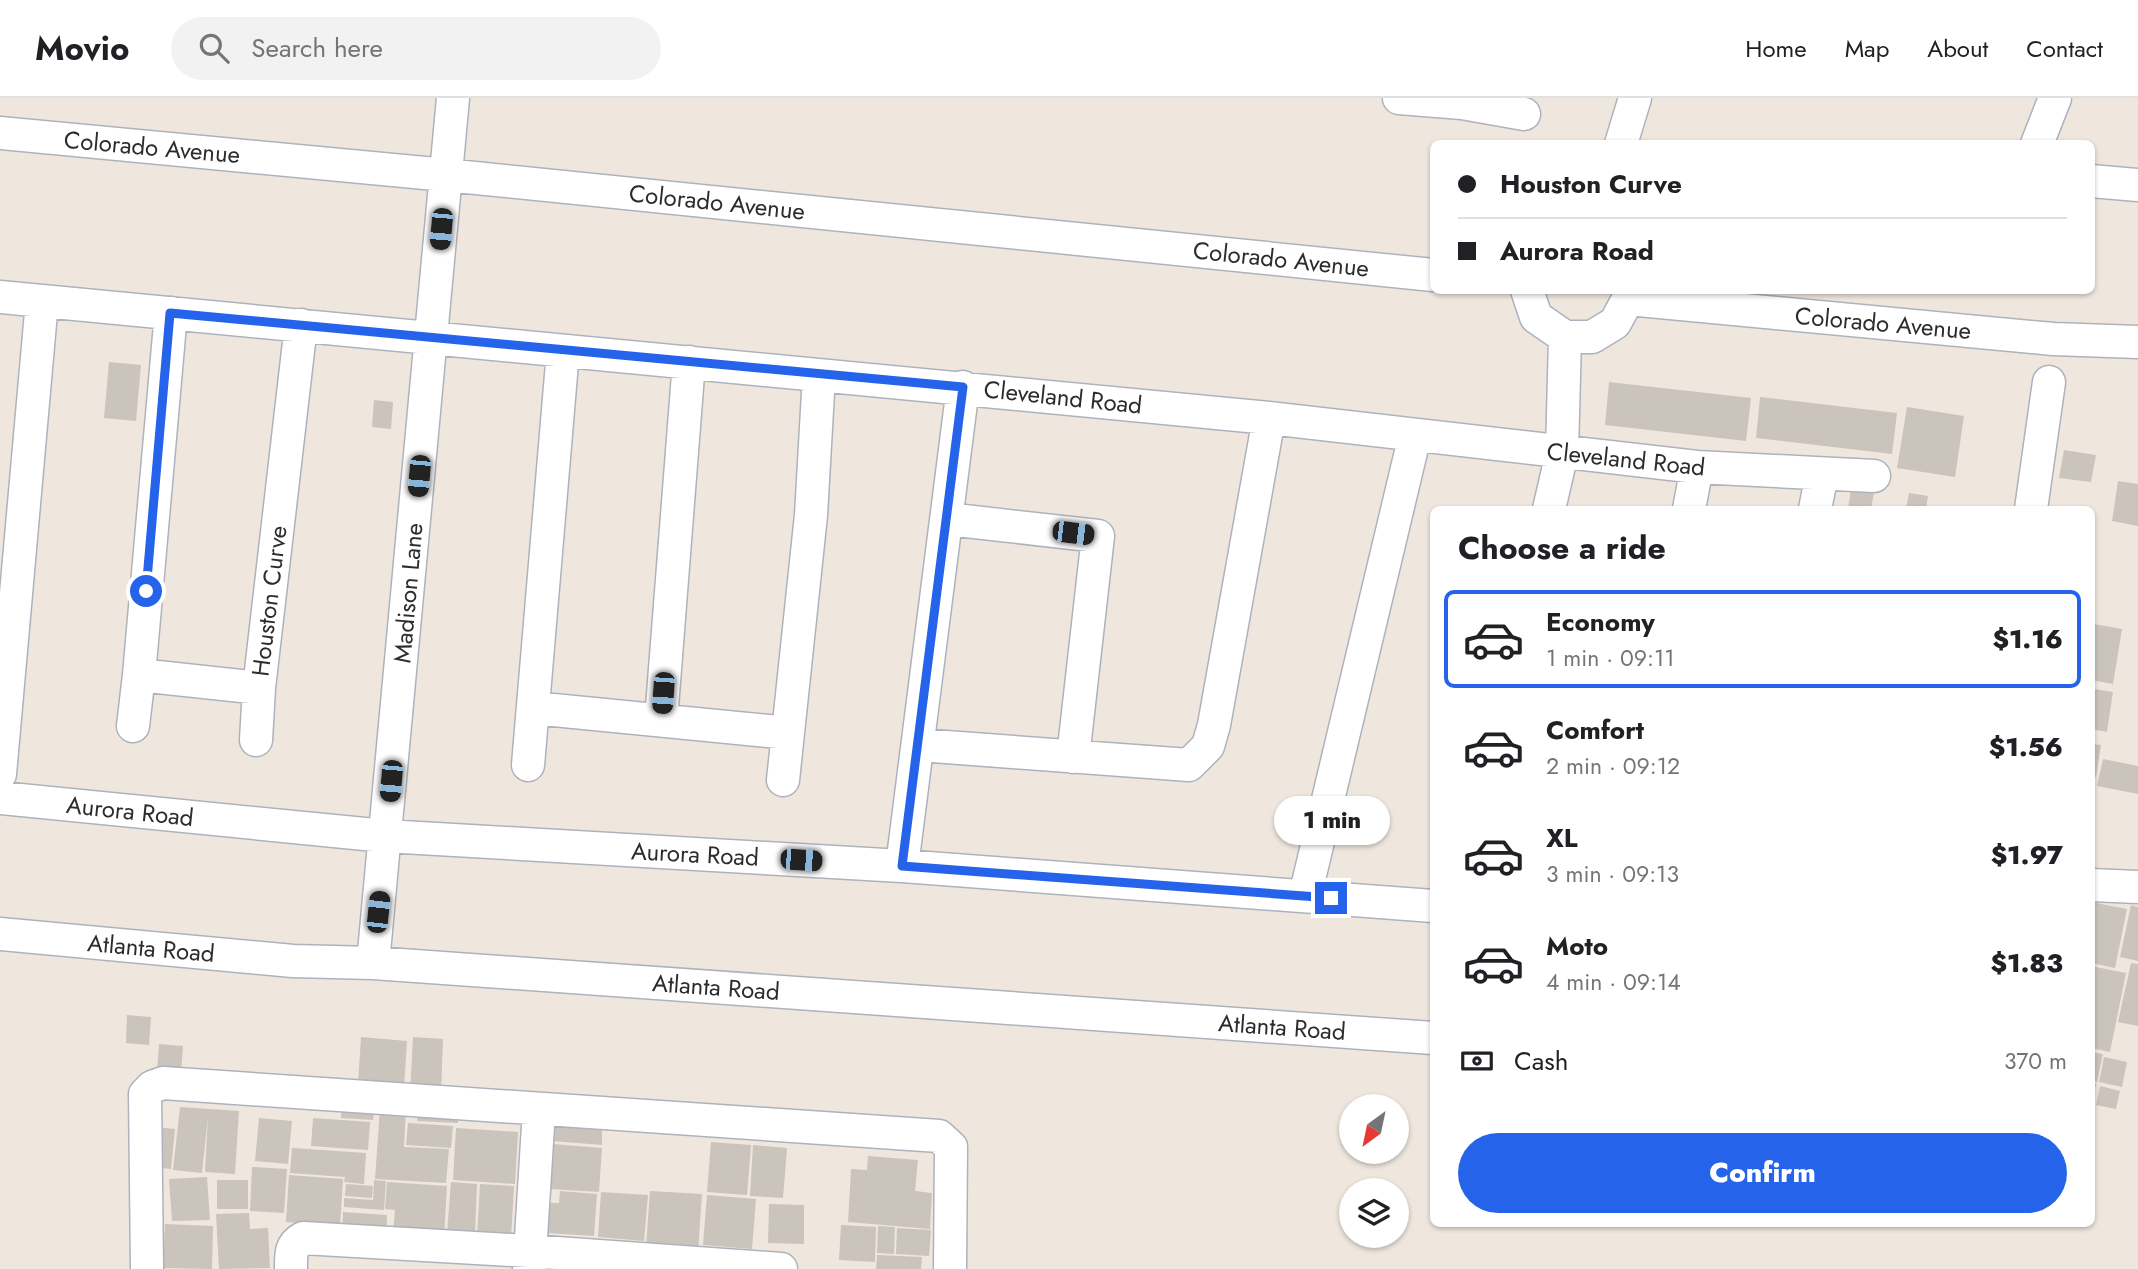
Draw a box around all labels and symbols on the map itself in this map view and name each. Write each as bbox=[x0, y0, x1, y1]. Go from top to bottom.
street label: Colorado Avenue bbox=[62, 122, 242, 172]
street label: Colorado Avenue bbox=[627, 175, 807, 229]
car bbox=[429, 207, 454, 251]
street label: Colorado Avenue bbox=[1191, 232, 1371, 286]
street label: Colorado Avenue bbox=[1793, 298, 1973, 348]
street label: Cleveland Road bbox=[982, 371, 1144, 423]
street label: Cleveland Road bbox=[1545, 433, 1707, 485]
car bbox=[407, 454, 432, 498]
car bbox=[1051, 520, 1096, 546]
street label: Madison Lane bbox=[384, 521, 432, 665]
street label: Houston Curve bbox=[242, 524, 296, 678]
route start bbox=[130, 575, 162, 607]
car bbox=[652, 671, 675, 715]
car bbox=[379, 759, 404, 803]
street label: Aurora Road bbox=[65, 787, 195, 835]
callout: 1 min bbox=[1273, 796, 1389, 846]
street label: Aurora Road bbox=[630, 833, 760, 875]
car bbox=[780, 848, 823, 872]
route end bbox=[1315, 882, 1347, 914]
car bbox=[366, 890, 391, 934]
street label: Atlanta Road bbox=[86, 925, 216, 971]
street label: Atlanta Road bbox=[651, 965, 781, 1009]
street label: Atlanta Road bbox=[1217, 1005, 1347, 1049]
north arrow bbox=[1339, 1094, 1409, 1164]

